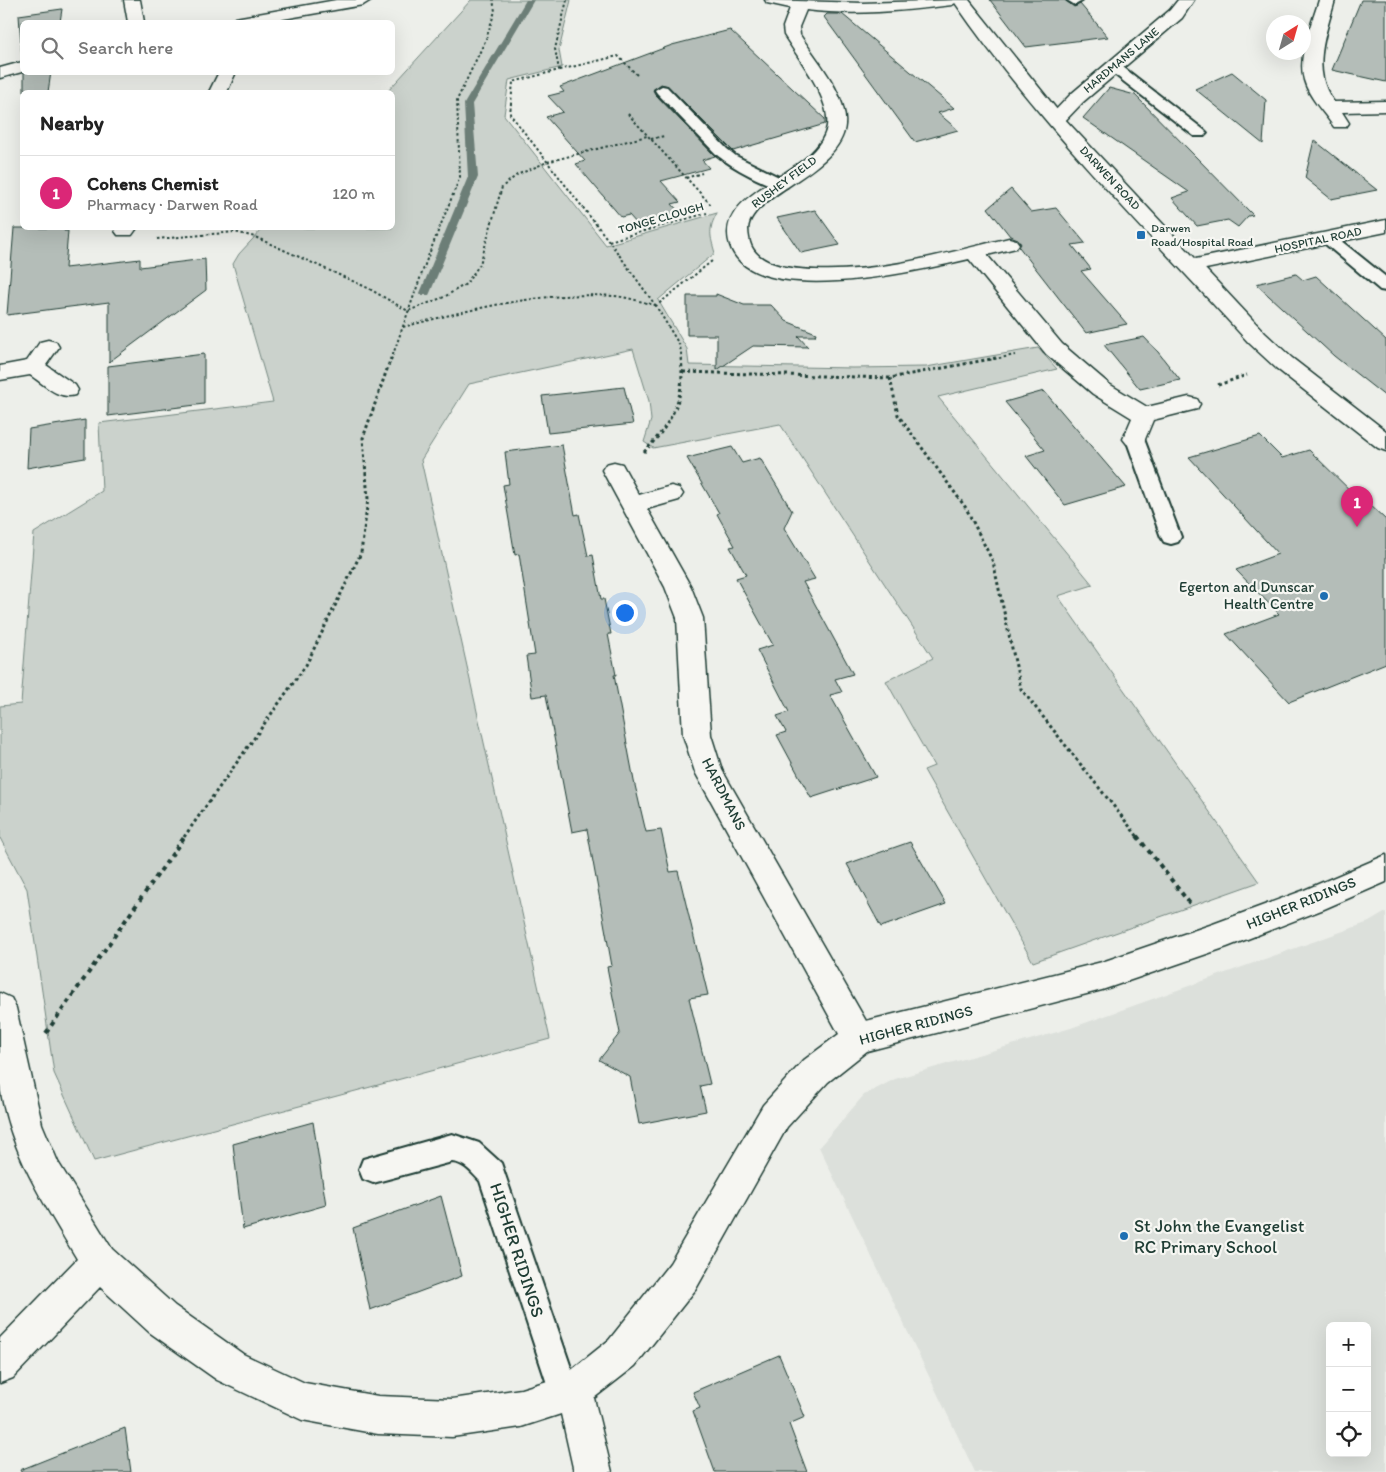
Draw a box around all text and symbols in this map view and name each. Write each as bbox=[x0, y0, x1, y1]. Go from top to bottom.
north arrow bbox=[1266, 15, 1311, 60]
search box bbox=[20, 20, 395, 75]
street label: HARDMANS LANE bbox=[1080, 24, 1162, 96]
icon: search bbox=[38, 34, 66, 62]
text: Search here bbox=[78, 36, 173, 59]
text: Nearby bbox=[40, 110, 104, 135]
street label: DARWEN ROAD bbox=[1077, 143, 1143, 213]
street label: RUSHEY FIELD bbox=[749, 153, 819, 211]
text: Cohens Chemist bbox=[87, 172, 219, 195]
text: 1 bbox=[52, 184, 60, 203]
text: 120 m bbox=[332, 184, 375, 203]
text: Pharmacy · Darwen Road bbox=[87, 195, 258, 214]
street label: TONGE CLOUGH bbox=[617, 199, 705, 237]
place label: Darwen Road/Hospital Road bbox=[1151, 221, 1254, 249]
street label: HOSPITAL ROAD bbox=[1273, 224, 1363, 256]
marker: Darwen Road/Hospital Road bbox=[1135, 229, 1147, 241]
pin: 1 bbox=[1341, 486, 1373, 527]
place label: Egerton and Dunscar Health Centre bbox=[1179, 578, 1314, 613]
marker: Egerton and Dunscar Health Centre bbox=[1318, 590, 1330, 602]
your location bbox=[612, 600, 638, 626]
street label: HARDMANS bbox=[698, 755, 750, 833]
street label: HIGHER RIDINGS bbox=[1243, 873, 1359, 933]
street label: HIGHER RIDINGS bbox=[857, 1001, 975, 1049]
street label: HIGHER RIDINGS bbox=[485, 1180, 549, 1320]
place label: St John the Evangelist RC Primary School bbox=[1134, 1215, 1305, 1258]
marker: St John the Evangelist RC Primary School bbox=[1118, 1230, 1130, 1242]
map controls bbox=[1326, 1322, 1371, 1457]
button: + bbox=[1326, 1322, 1371, 1367]
button: − bbox=[1326, 1367, 1371, 1412]
button: locate bbox=[1326, 1412, 1371, 1457]

